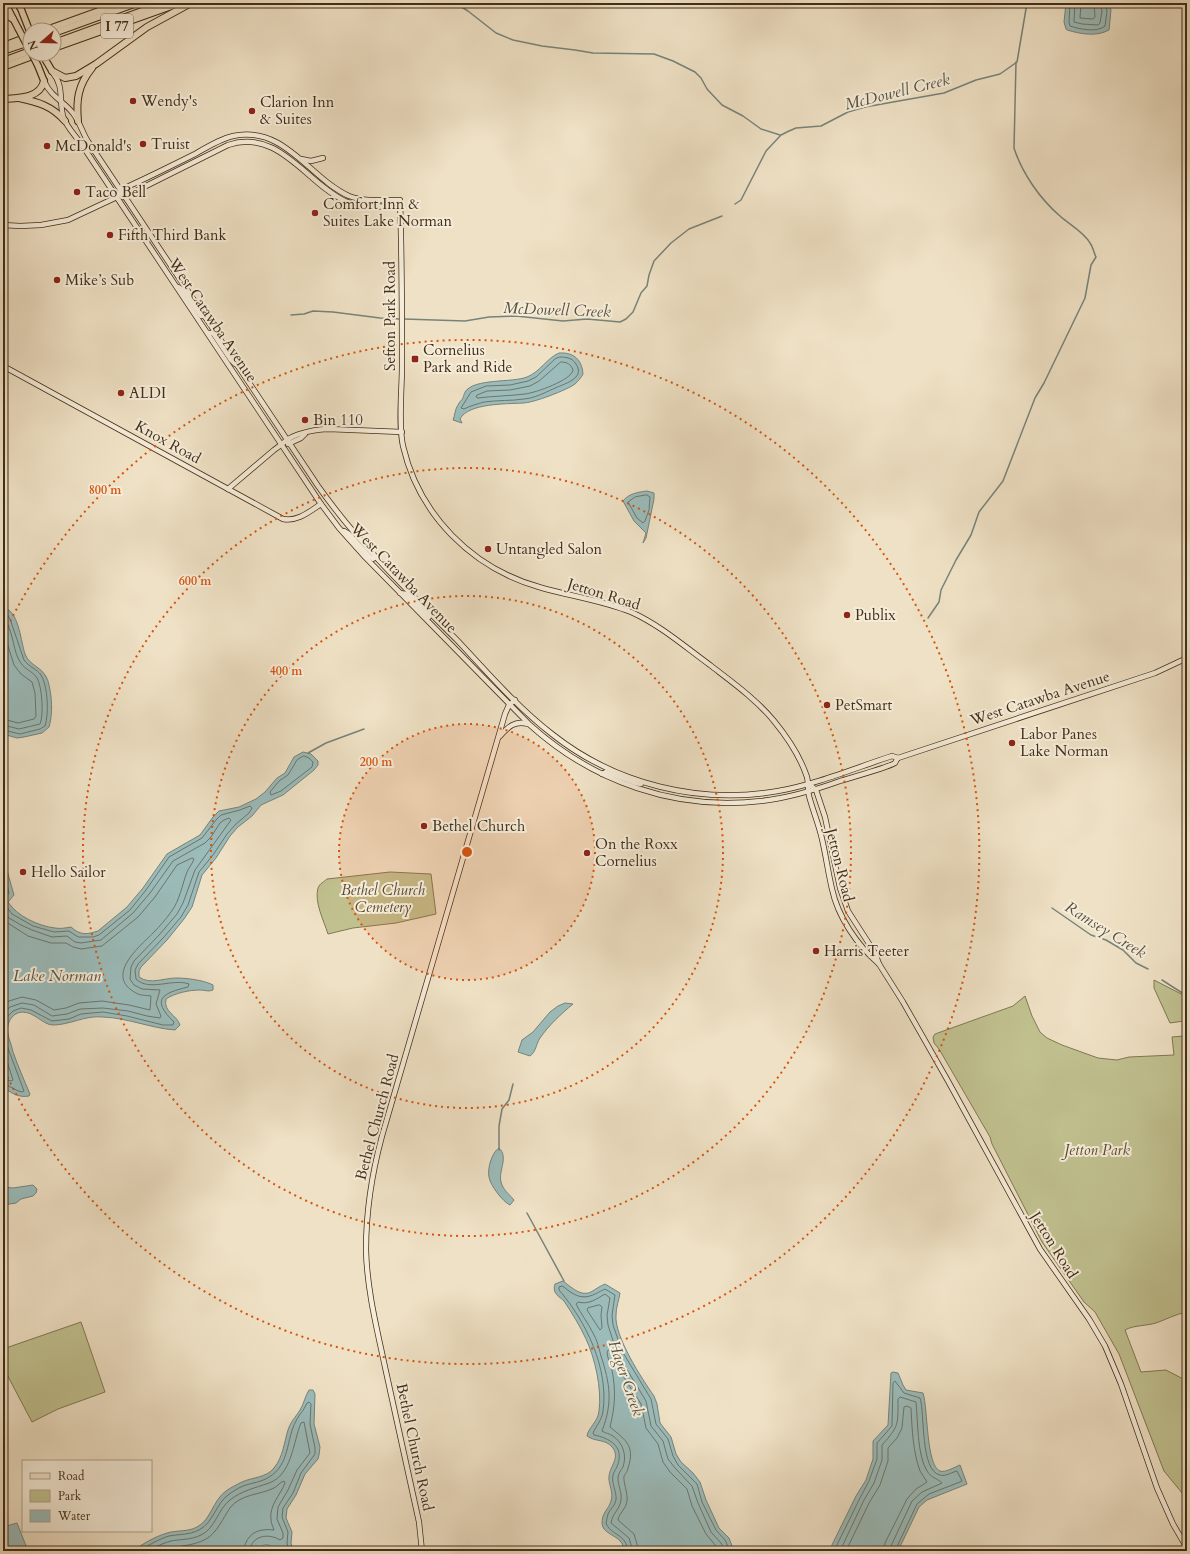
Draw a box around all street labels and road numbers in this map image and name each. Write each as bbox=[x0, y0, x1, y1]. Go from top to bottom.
road number: I 77 bbox=[101, 14, 133, 38]
street label: West Catawba Avenue bbox=[163, 253, 262, 386]
street label: Sefton Park Road bbox=[380, 261, 400, 371]
street label: Knox Road bbox=[132, 416, 204, 468]
street label: West Catawba Avenue bbox=[346, 518, 462, 637]
street label: Jetton Road bbox=[563, 573, 643, 615]
street label: West Catawba Avenue bbox=[967, 666, 1112, 730]
street label: Jetton Road bbox=[821, 824, 859, 904]
street label: Bethel Church Road bbox=[351, 1052, 404, 1182]
street label: Jetton Road bbox=[1025, 1206, 1082, 1282]
street label: Bethel Church Road bbox=[392, 1381, 438, 1513]

